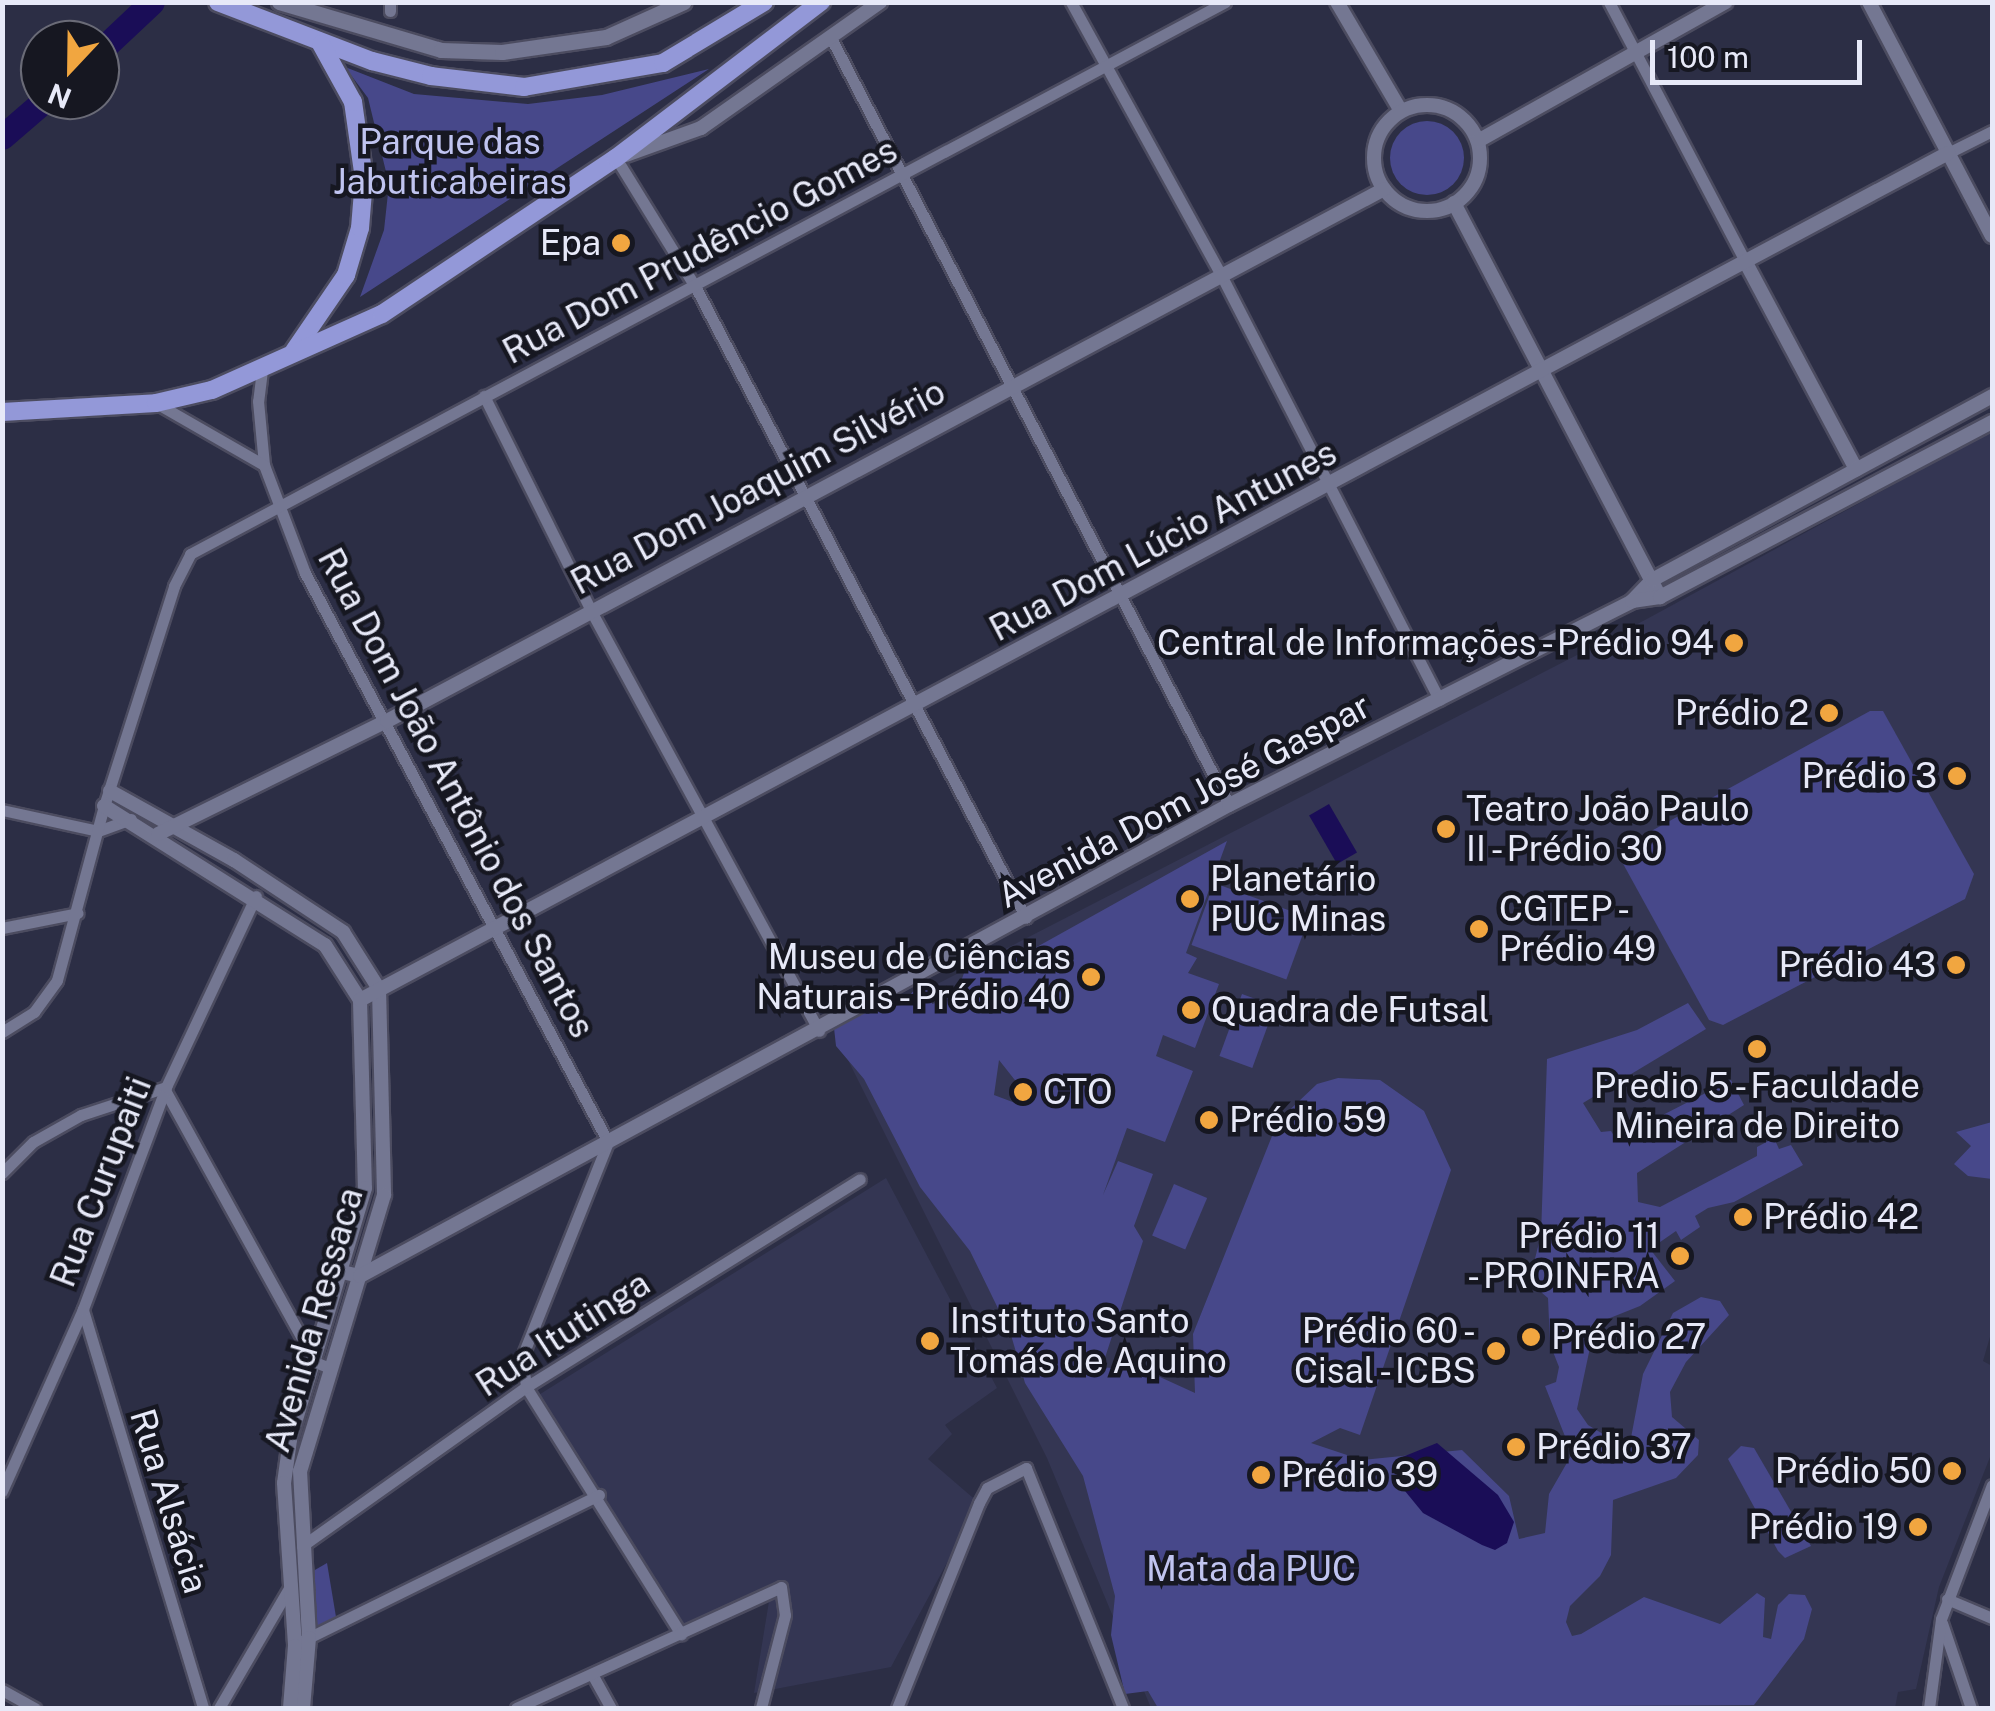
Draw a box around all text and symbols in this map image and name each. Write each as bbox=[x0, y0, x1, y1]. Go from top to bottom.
north arrow bbox=[20, 20, 120, 120]
scale bar bbox=[1655, 20, 1868, 82]
text: 100 m bbox=[1667, 39, 1749, 75]
text: N bbox=[43, 77, 76, 116]
park label: Parque das Jabuticabeiras bbox=[333, 121, 567, 203]
street label: Rua Dom Prudêncio Gomes bbox=[496, 129, 904, 373]
place label: Epa bbox=[540, 222, 601, 264]
marker: Epa bbox=[610, 232, 632, 254]
street label: Rua Dom Joaquim Silvério bbox=[564, 370, 952, 604]
street label: Rua Dom Lúcio Antunes bbox=[982, 432, 1344, 650]
street label: Rua Dom João Antônio dos Santos bbox=[309, 541, 603, 1045]
place label: Central de Informações - Prédio 94 bbox=[1146, 622, 1714, 664]
marker: Central de Informações - Prédio 94 bbox=[1723, 632, 1745, 654]
street label: Avenida Dom José Gaspar bbox=[991, 685, 1377, 917]
place label: Prédio 2 bbox=[1675, 692, 1809, 734]
marker: Prédio 2 bbox=[1818, 702, 1840, 724]
place label: Prédio 3 bbox=[1801, 755, 1937, 797]
marker: Prédio 3 bbox=[1946, 765, 1968, 787]
place label: Teatro João Paulo II - Prédio 30 bbox=[1466, 788, 1750, 870]
marker: Teatro João Paulo II - Prédio 30 bbox=[1435, 818, 1457, 840]
place label: Planetário PUC Minas bbox=[1210, 858, 1386, 940]
marker: Planetário PUC Minas bbox=[1179, 888, 1201, 910]
place label: CGTEP - Prédio 49 bbox=[1499, 888, 1656, 970]
marker: CGTEP - Prédio 49 bbox=[1468, 918, 1490, 940]
place label: Museu de Ciências Naturais - Prédio 40 bbox=[746, 936, 1071, 1018]
place label: Prédio 43 bbox=[1778, 944, 1936, 986]
marker: Prédio 43 bbox=[1945, 954, 1967, 976]
marker: Museu de Ciências Naturais - Prédio 40 bbox=[1080, 966, 1102, 988]
place label: Quadra de Futsal bbox=[1211, 989, 1490, 1031]
marker: Quadra de Futsal bbox=[1180, 999, 1202, 1021]
marker: Predio 5 - Faculdade Mineira de Direito bbox=[1746, 1038, 1768, 1060]
place label: Predio 5 - Faculdade Mineira de Direito bbox=[1589, 1065, 1925, 1147]
street label: Rua Curupaiti bbox=[42, 1071, 160, 1293]
place label: CTO bbox=[1043, 1071, 1113, 1113]
marker: CTO bbox=[1012, 1081, 1034, 1103]
place label: Prédio 59 bbox=[1229, 1099, 1387, 1141]
marker: Prédio 59 bbox=[1198, 1109, 1220, 1131]
street label: Avenida Ressaca bbox=[256, 1183, 372, 1457]
place label: Prédio 42 bbox=[1763, 1196, 1919, 1238]
marker: Prédio 42 bbox=[1732, 1206, 1754, 1228]
place label: Prédio 11 - PROINFRA bbox=[1461, 1215, 1660, 1297]
marker: Prédio 11 - PROINFRA bbox=[1669, 1245, 1691, 1267]
street label: Rua Itutinga bbox=[468, 1262, 658, 1406]
place label: Instituto Santo Tomás de Aquino bbox=[950, 1300, 1228, 1382]
place label: Prédio 60 - Cisal - ICBS bbox=[1284, 1310, 1476, 1392]
place label: Prédio 27 bbox=[1551, 1316, 1706, 1358]
marker: Prédio 27 bbox=[1520, 1326, 1542, 1348]
marker: Instituto Santo Tomás de Aquino bbox=[919, 1330, 941, 1352]
marker: Prédio 60 - Cisal - ICBS bbox=[1485, 1340, 1507, 1362]
street label: Rua Alsácia bbox=[121, 1404, 217, 1598]
place label: Prédio 37 bbox=[1536, 1426, 1692, 1468]
marker: Prédio 37 bbox=[1505, 1436, 1527, 1458]
place label: Prédio 50 bbox=[1775, 1450, 1932, 1492]
place label: Prédio 39 bbox=[1281, 1454, 1438, 1496]
marker: Prédio 50 bbox=[1941, 1460, 1963, 1482]
marker: Prédio 39 bbox=[1250, 1464, 1272, 1486]
place label: Prédio 19 bbox=[1748, 1506, 1898, 1548]
marker: Prédio 19 bbox=[1907, 1516, 1929, 1538]
park label: Mata da PUC bbox=[1146, 1548, 1356, 1590]

